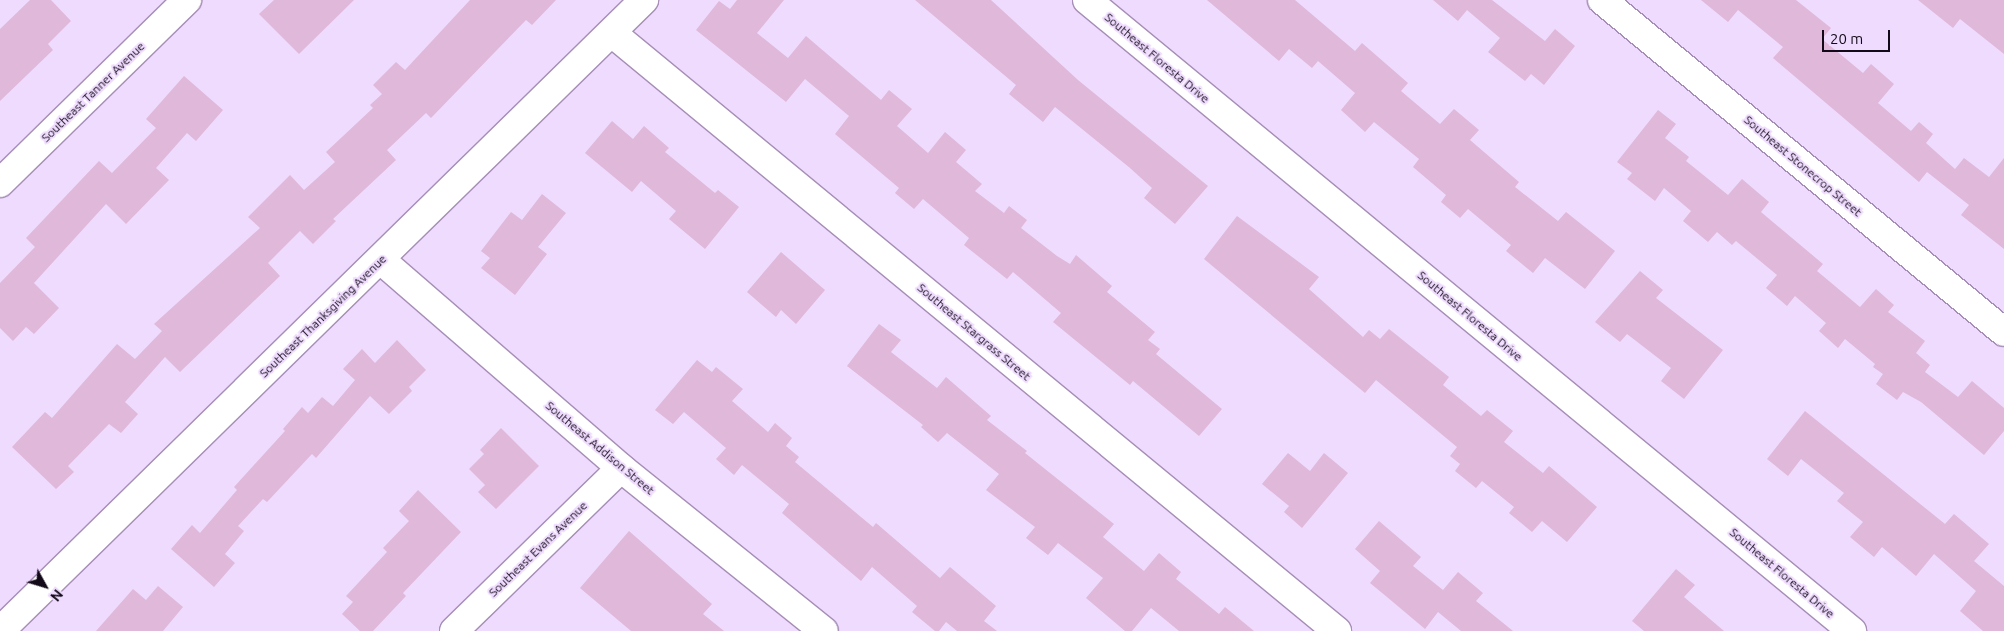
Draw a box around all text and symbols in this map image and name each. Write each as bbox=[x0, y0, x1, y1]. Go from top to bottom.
street label: Southeast Floresta Drive bbox=[1102, 10, 1212, 106]
scale bar bbox=[1824, 20, 1892, 52]
text: 20 m bbox=[1830, 30, 1863, 47]
street label: Southeast Tanner Avenue bbox=[39, 39, 147, 145]
street label: Southeast Stonecrop Street bbox=[1741, 113, 1865, 219]
street label: Southeast Thanksgiving Avenue bbox=[257, 252, 389, 380]
street label: Southeast Floresta Drive bbox=[1415, 268, 1525, 364]
street label: Southeast Stargrass Street bbox=[915, 280, 1033, 384]
street label: Southeast Addison Street bbox=[543, 398, 657, 498]
street label: Southeast Evans Avenue bbox=[486, 498, 590, 600]
street label: Southeast Floresta Drive bbox=[1727, 525, 1837, 621]
north arrow bbox=[20, 561, 70, 611]
text: N bbox=[47, 586, 66, 605]

